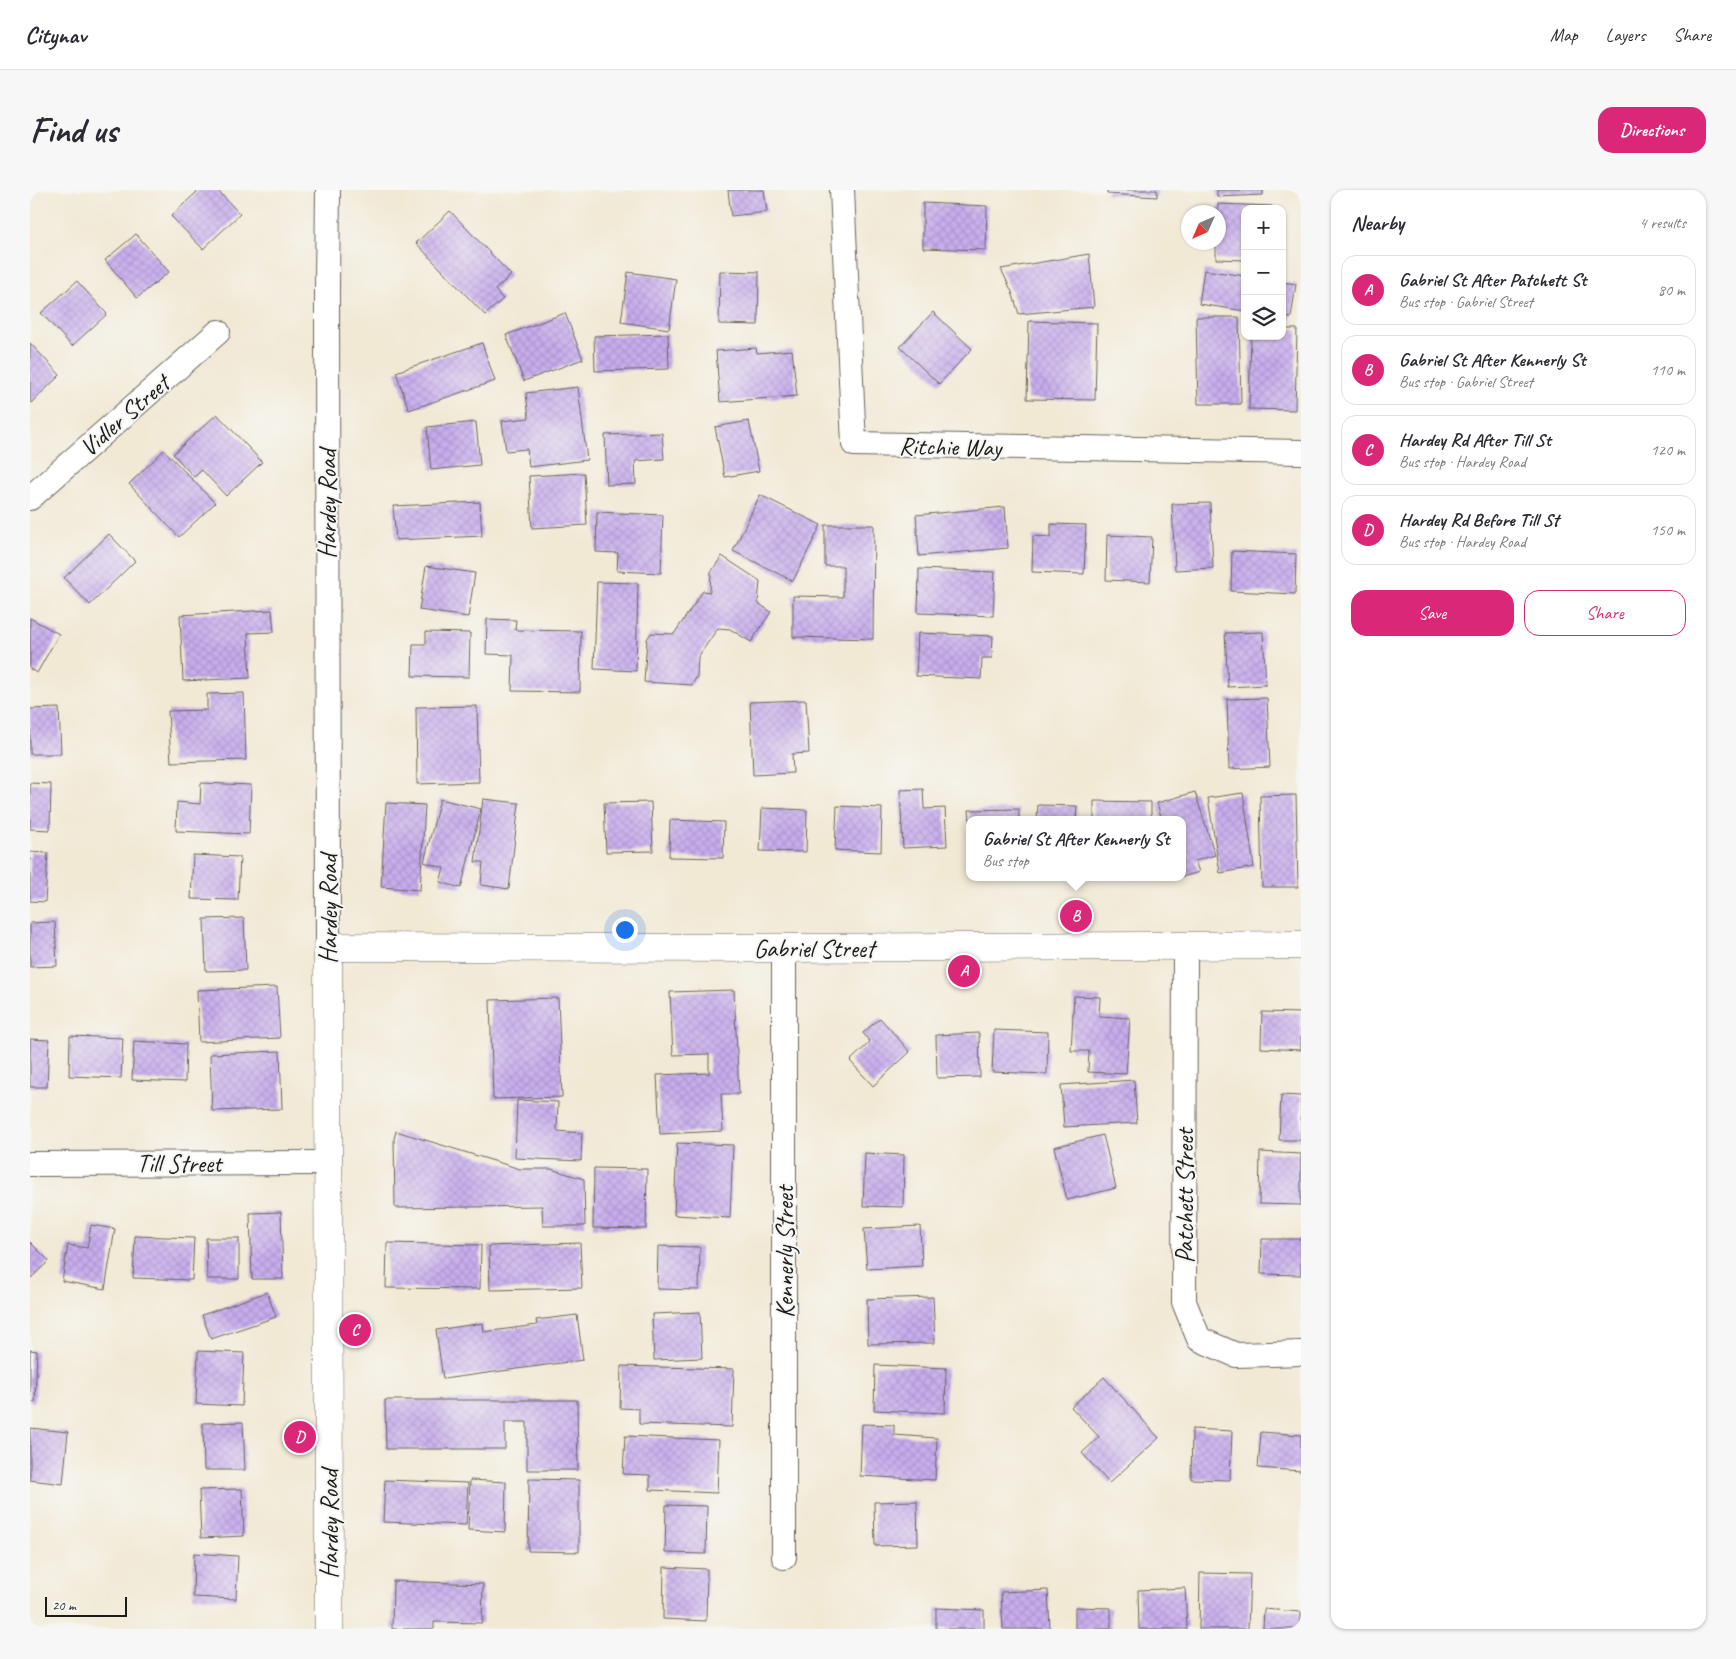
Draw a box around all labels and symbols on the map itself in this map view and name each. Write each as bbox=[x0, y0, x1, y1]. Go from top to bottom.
north arrow bbox=[1181, 205, 1226, 250]
street label: Vidler Street bbox=[73, 366, 179, 463]
street label: Ritchie Way bbox=[899, 430, 1004, 464]
street label: Hardey Road bbox=[312, 445, 344, 559]
street label: Hardey Road bbox=[313, 850, 345, 964]
pin: B bbox=[1060, 897, 1092, 935]
your location bbox=[612, 917, 638, 943]
street label: Gabriel Street bbox=[754, 933, 878, 965]
pin: A bbox=[948, 952, 980, 990]
street label: Patchett Street bbox=[1169, 1126, 1201, 1263]
street label: Till Street bbox=[137, 1148, 224, 1180]
street label: Kennerly Street bbox=[769, 1183, 801, 1318]
pin: C bbox=[339, 1311, 371, 1349]
pin: D bbox=[284, 1418, 316, 1456]
street label: Hardey Road bbox=[314, 1465, 346, 1579]
scale bar bbox=[45, 1594, 128, 1617]

